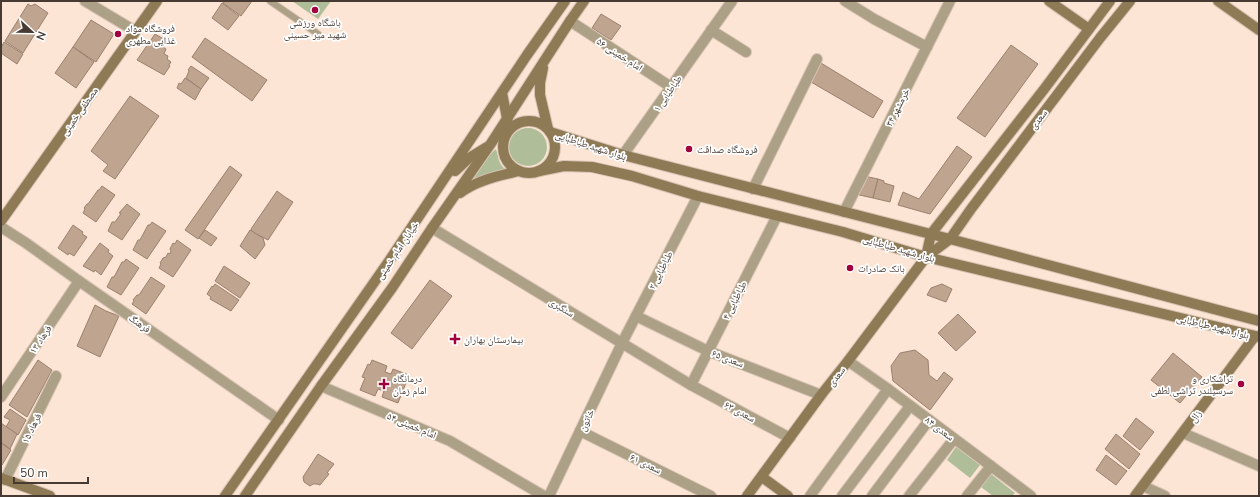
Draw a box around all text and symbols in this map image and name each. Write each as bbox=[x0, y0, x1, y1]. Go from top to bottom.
marker: باشگاه ورزشی شهید میر حسینی bbox=[310, 5, 320, 15]
north arrow bbox=[12, 12, 52, 52]
place label: باشگاه ورزشی شهید میر حسینی bbox=[284, 16, 347, 42]
place label: فروشگاه مواد غذایی مطهری bbox=[126, 22, 176, 48]
text: N bbox=[32, 29, 49, 42]
marker: فروشگاه مواد غذایی مطهری bbox=[113, 29, 123, 39]
street label: امام خمینی ۵۶ bbox=[594, 35, 645, 75]
street label: طباطبایی ۱ bbox=[650, 72, 686, 115]
street label: مصطفی خمینی bbox=[58, 84, 102, 138]
street label: خرمشهر ۳۴ bbox=[882, 85, 914, 129]
street label: سعدی bbox=[1027, 106, 1051, 132]
street label: بلوار شهید طباطبایی bbox=[553, 128, 628, 164]
place label: فروشگاه صداقت bbox=[697, 143, 758, 157]
marker: فروشگاه صداقت bbox=[684, 144, 694, 154]
street label: خیابان امام خمینی bbox=[373, 218, 423, 282]
street label: بلوار شهید طباطبایی bbox=[861, 232, 937, 266]
street label: طباطبایی ۲ bbox=[645, 248, 677, 292]
place label: بانک صادرات bbox=[858, 262, 905, 276]
marker: بانک صادرات bbox=[845, 263, 855, 273]
street label: طباطبایی ۴ bbox=[719, 278, 751, 322]
street label: سنگبری bbox=[546, 295, 577, 321]
street label: فرهنگ bbox=[126, 311, 153, 336]
street label: بلوار شهید طباطبایی bbox=[1175, 311, 1251, 343]
street label: فرهاد ۱۳ bbox=[26, 323, 55, 357]
marker: بیمارستان بهاران bbox=[449, 333, 461, 345]
place label: بیمارستان بهاران bbox=[464, 333, 523, 347]
street label: سعدی ۶۵ bbox=[710, 346, 746, 372]
street label: سعدی bbox=[825, 363, 849, 389]
place label: درمانگاه امام زمان bbox=[393, 372, 427, 398]
place label: تراشکاری و سرسیلندر تراشی لطفی bbox=[1151, 372, 1233, 398]
marker: درمانگاه امام زمان bbox=[378, 378, 390, 390]
marker: تراشکاری و سرسیلندر تراشی لطفی bbox=[1236, 379, 1246, 389]
street label: سعدی ۶۳ bbox=[722, 398, 758, 426]
street label: خاتون bbox=[576, 407, 598, 434]
street label: زال bbox=[1187, 407, 1205, 426]
street label: امام خمینی ۵۴ bbox=[385, 409, 438, 443]
street label: فرهاد ۱۵ bbox=[19, 411, 45, 446]
street label: سعدی ۸۴ bbox=[922, 413, 957, 445]
street label: سعدی ۶۱ bbox=[628, 450, 664, 478]
scale bar bbox=[14, 459, 88, 485]
text: 50 m bbox=[20, 465, 48, 481]

